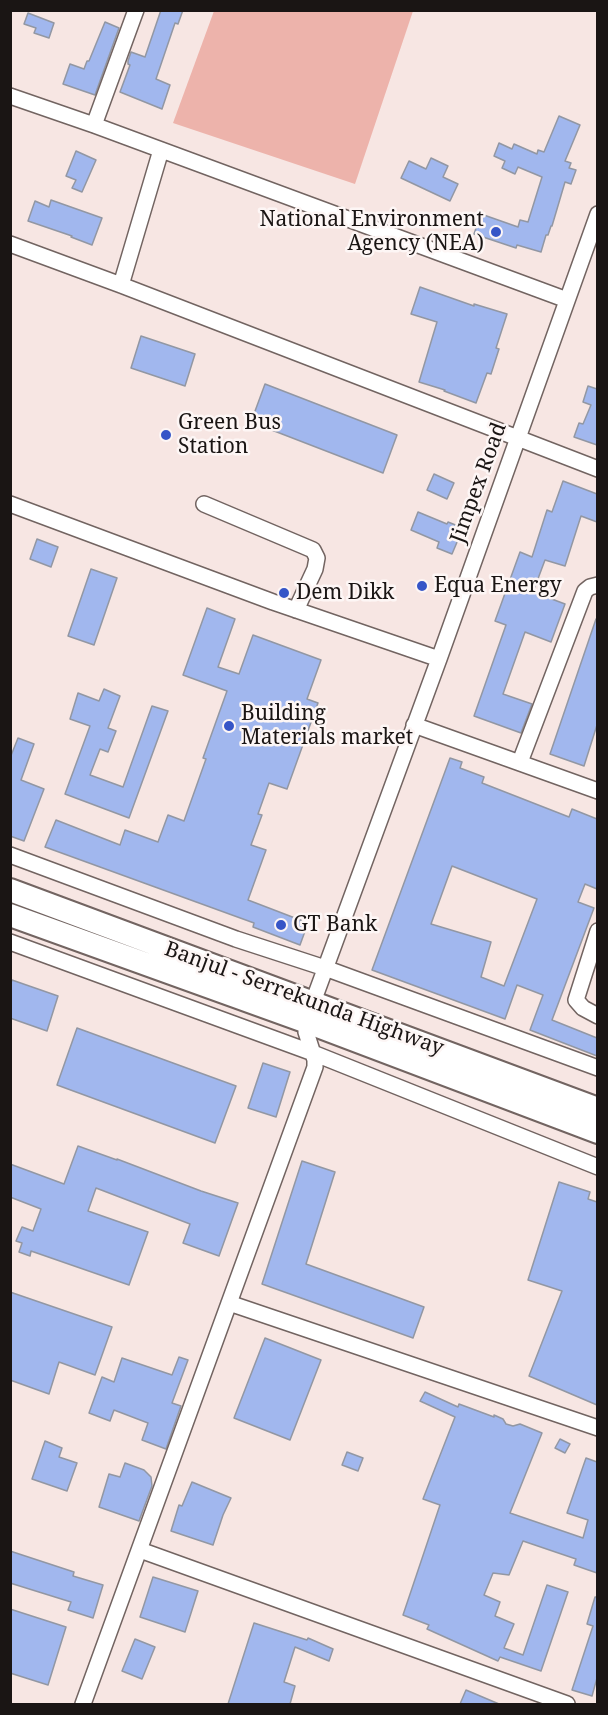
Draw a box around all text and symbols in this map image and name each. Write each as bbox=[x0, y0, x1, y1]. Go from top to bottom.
place label: National Environment Agency (NEA) bbox=[260, 207, 484, 257]
marker: National Environment Agency (NEA) bbox=[489, 225, 503, 239]
place label: Green Bus Station bbox=[178, 410, 281, 460]
street label: Jimpex Road bbox=[446, 419, 512, 547]
marker: Green Bus Station bbox=[159, 428, 173, 442]
place label: Equa Energy bbox=[434, 573, 562, 599]
marker: Equa Energy bbox=[415, 579, 429, 593]
place label: Dem Dikk bbox=[296, 580, 394, 606]
marker: Dem Dikk bbox=[277, 586, 291, 600]
place label: Building Materials market bbox=[241, 701, 413, 751]
marker: Building Materials market bbox=[222, 719, 236, 733]
place label: GT Bank bbox=[293, 912, 377, 938]
marker: GT Bank bbox=[274, 918, 288, 932]
street label: Banjul - Serrekunda Highway bbox=[161, 937, 447, 1061]

